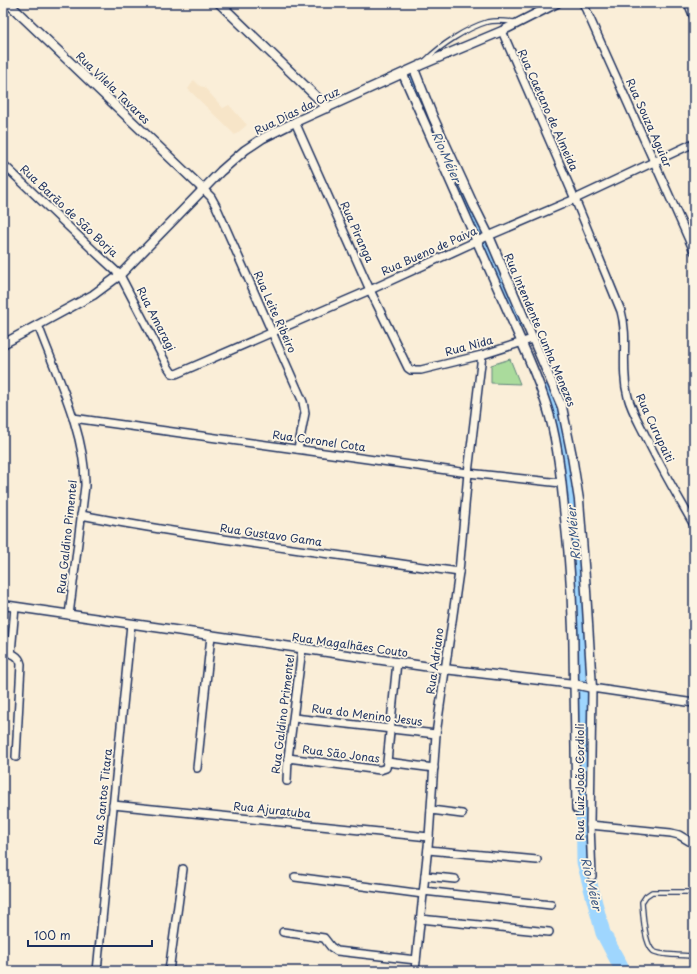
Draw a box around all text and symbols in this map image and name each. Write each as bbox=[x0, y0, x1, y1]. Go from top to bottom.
street label: Rua Caetano de Almeida bbox=[514, 46, 583, 174]
street label: Rua Vilela Tavares bbox=[72, 48, 154, 128]
street label: Rua Souza Aguiar bbox=[622, 75, 677, 171]
street label: Rua Dias da Cruz bbox=[251, 83, 342, 139]
water label: Rio Méier bbox=[428, 128, 467, 186]
street label: Rua Barão de São Borja bbox=[17, 161, 122, 261]
street label: Rua Piranga bbox=[336, 198, 379, 265]
street label: Rua Bueno de Paiva bbox=[378, 222, 480, 279]
street label: Rua Intendente Cunha Menezes bbox=[500, 250, 581, 409]
street label: Rua Leite Ribeiro bbox=[250, 268, 301, 356]
street label: Rua Amaragi bbox=[133, 284, 180, 354]
street label: Rua Nida bbox=[443, 331, 495, 360]
street label: Rua Curupaiti bbox=[632, 390, 679, 465]
street label: Rua Coronel Cota bbox=[271, 426, 367, 455]
street label: Rua Galdino Pimentel bbox=[52, 479, 81, 595]
water label: Rio Méier bbox=[562, 504, 584, 561]
street label: Rua Gustavo Gama bbox=[219, 519, 323, 550]
street label: Rua Adriano bbox=[421, 627, 448, 695]
street label: Rua Magalhães Couto bbox=[291, 628, 409, 661]
street label: Rua Galdino Primentel bbox=[267, 653, 298, 775]
street label: Rua do Menino Jesus bbox=[311, 699, 423, 730]
street label: Rua Luiz João Cordioli bbox=[571, 723, 588, 841]
street label: Rua São Jonas bbox=[301, 740, 381, 767]
street label: Rua Santos Titara bbox=[89, 748, 116, 846]
street label: Rua Ajuratuba bbox=[232, 797, 312, 822]
water label: Rio Méier bbox=[577, 856, 607, 914]
scale bar bbox=[28, 922, 152, 948]
text: 100 m bbox=[34, 926, 71, 944]

